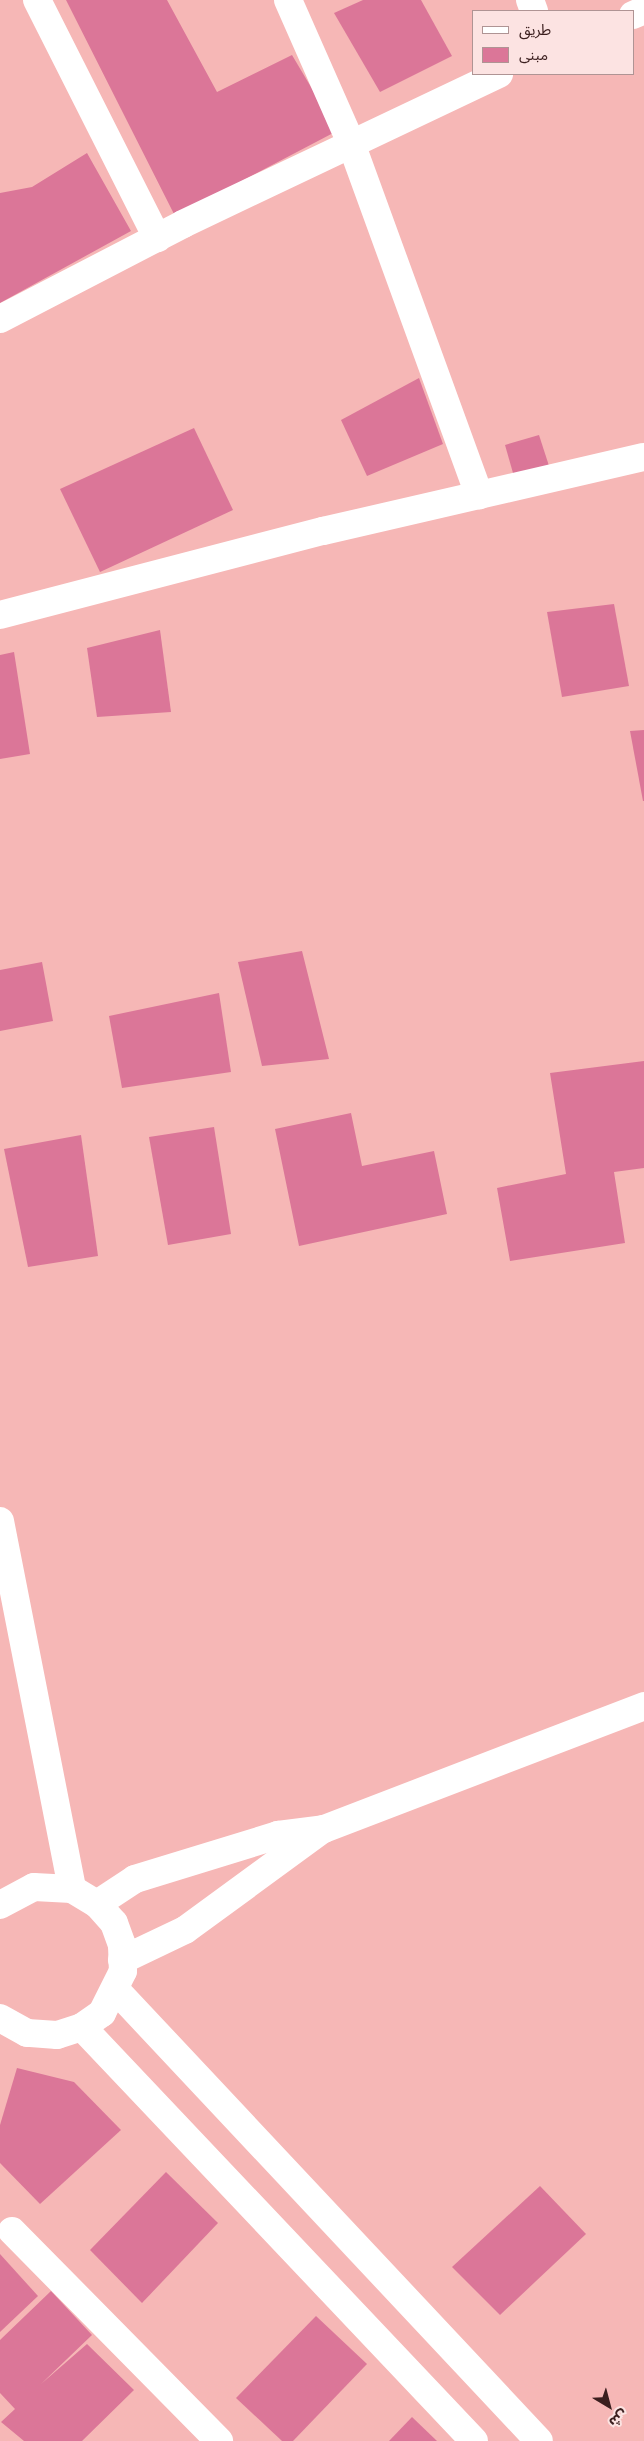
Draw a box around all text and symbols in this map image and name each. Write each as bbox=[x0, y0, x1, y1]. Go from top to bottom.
legend bbox=[472, 10, 634, 75]
text: طريق bbox=[519, 14, 551, 46]
text: مبنى bbox=[519, 39, 548, 71]
north arrow bbox=[584, 2381, 634, 2431]
text: ش bbox=[602, 2401, 635, 2436]

